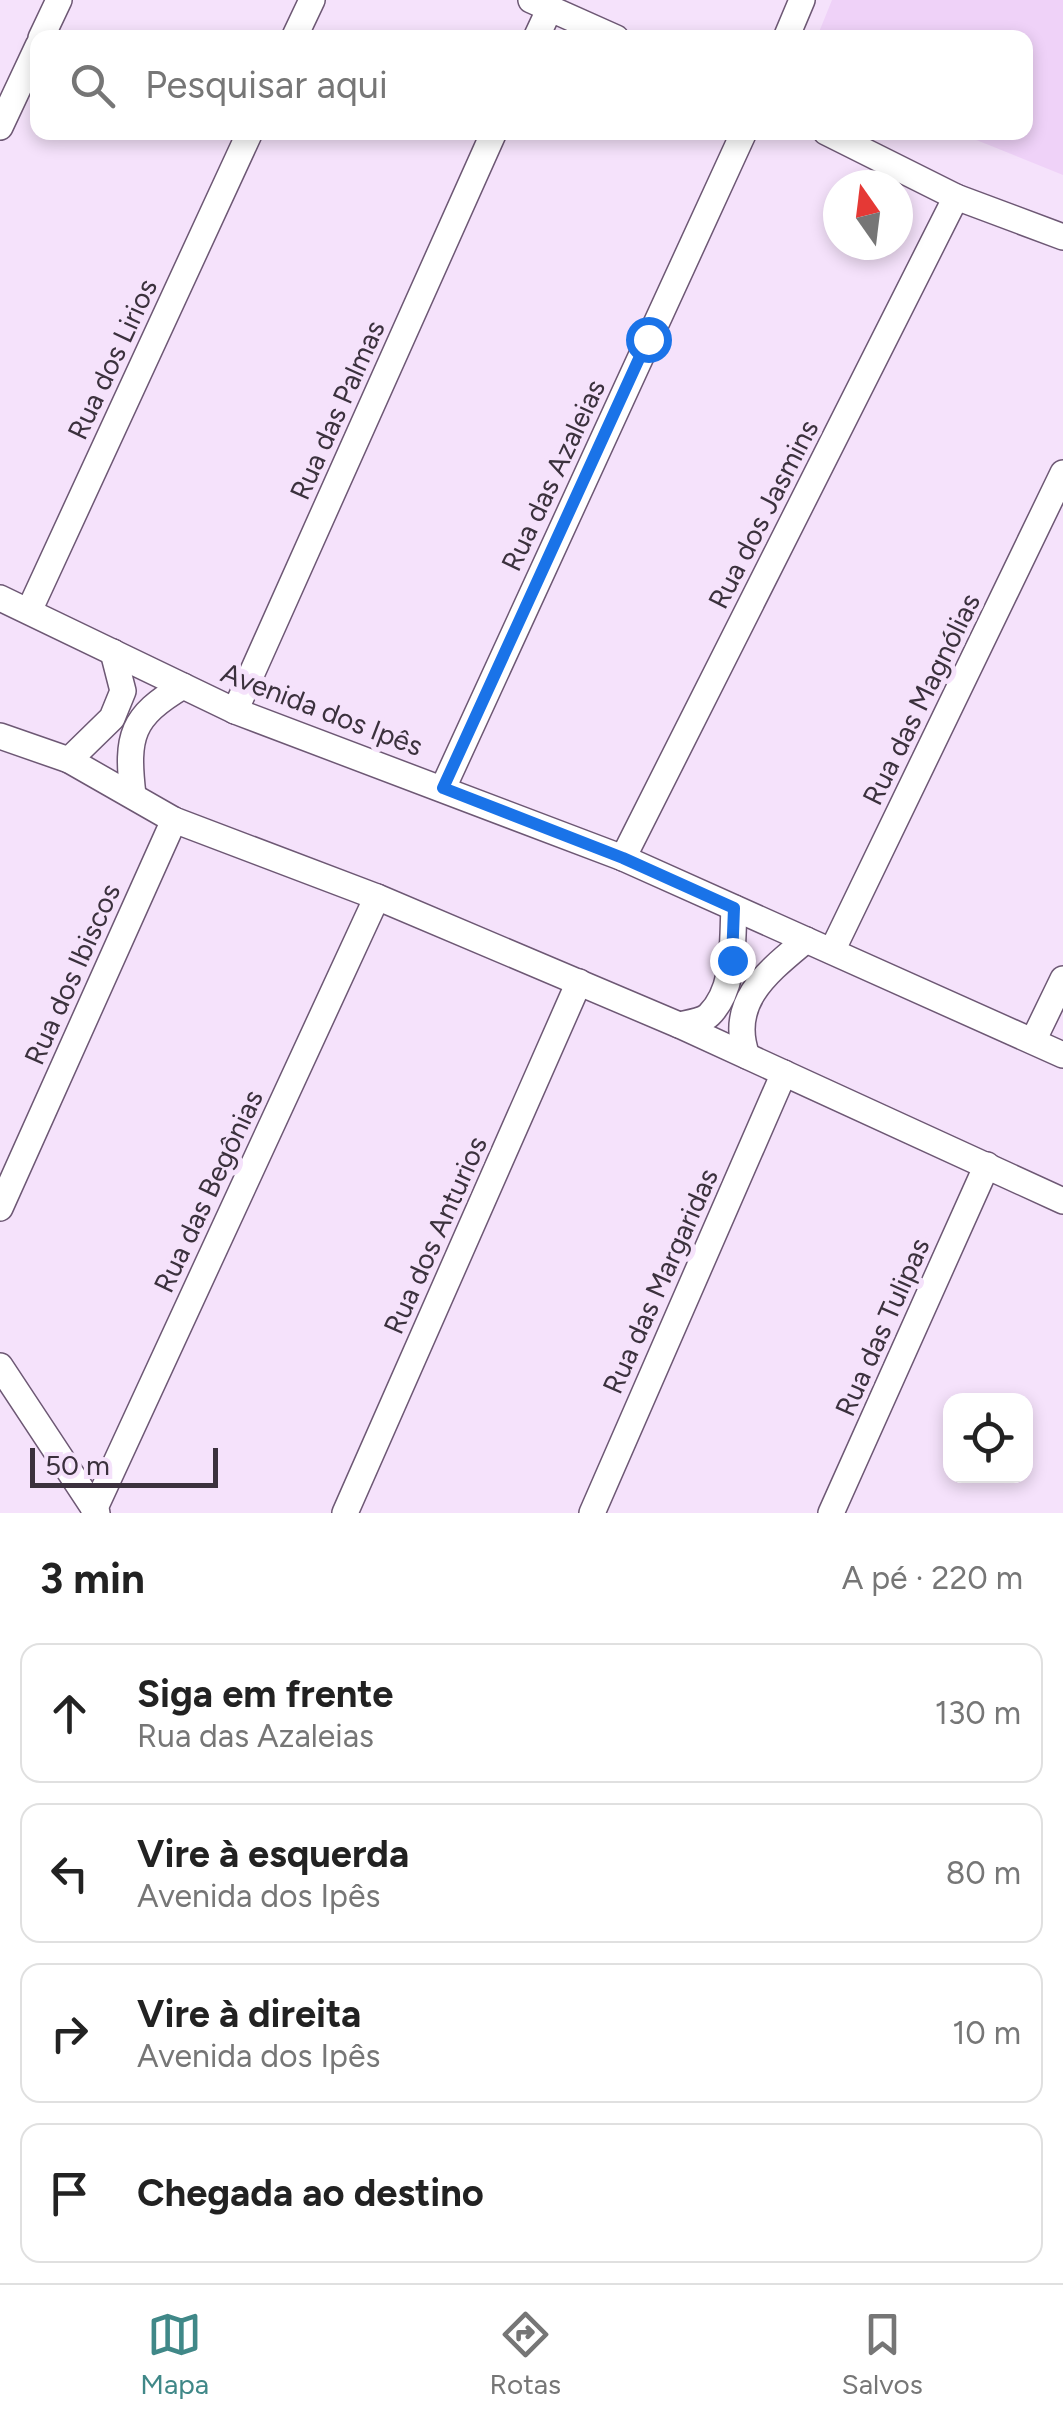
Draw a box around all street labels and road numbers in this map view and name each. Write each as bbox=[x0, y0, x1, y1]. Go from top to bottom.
street label: Rua dos Lirios bbox=[60, 273, 164, 445]
street label: Rua das Palmas bbox=[282, 315, 392, 505]
street label: Rua das Azaleias bbox=[494, 374, 612, 576]
street label: Rua dos Jasmins bbox=[701, 414, 825, 614]
street label: Rua das Magnólias bbox=[855, 588, 987, 810]
street label: Avenida dos Ipês bbox=[216, 655, 428, 763]
street label: Rua dos Ibiscos bbox=[17, 878, 127, 1070]
street label: Rua das Begônias bbox=[146, 1084, 270, 1298]
street label: Rua dos Anturios bbox=[376, 1131, 494, 1339]
street label: Rua das Margaridas bbox=[595, 1163, 725, 1399]
street label: Rua das Tulipas bbox=[828, 1233, 936, 1421]

